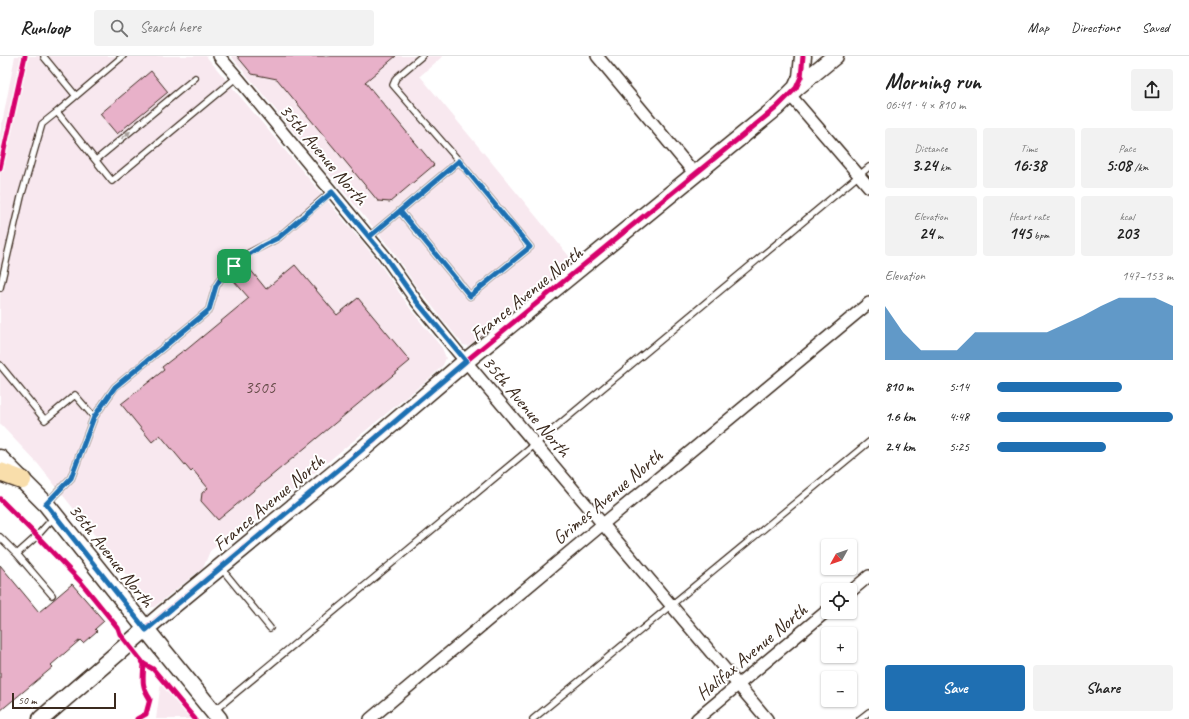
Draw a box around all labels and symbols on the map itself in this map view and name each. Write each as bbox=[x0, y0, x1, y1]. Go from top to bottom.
street label: 35th Avenue North bbox=[274, 99, 373, 211]
one-way arrow bbox=[120, 131, 131, 140]
street label: France Avenue North bbox=[465, 240, 589, 347]
pin bbox=[217, 249, 251, 283]
street label: 35th Avenue North bbox=[477, 351, 576, 463]
house number: 3505 bbox=[245, 377, 277, 398]
street label: Grimes Avenue North bbox=[548, 443, 669, 550]
street label: France Avenue North bbox=[208, 448, 330, 556]
street label: 36th Avenue North bbox=[63, 499, 160, 613]
north arrow bbox=[821, 539, 857, 575]
street label: Halifax Avenue North bbox=[691, 597, 813, 705]
scale bar bbox=[12, 691, 116, 710]

